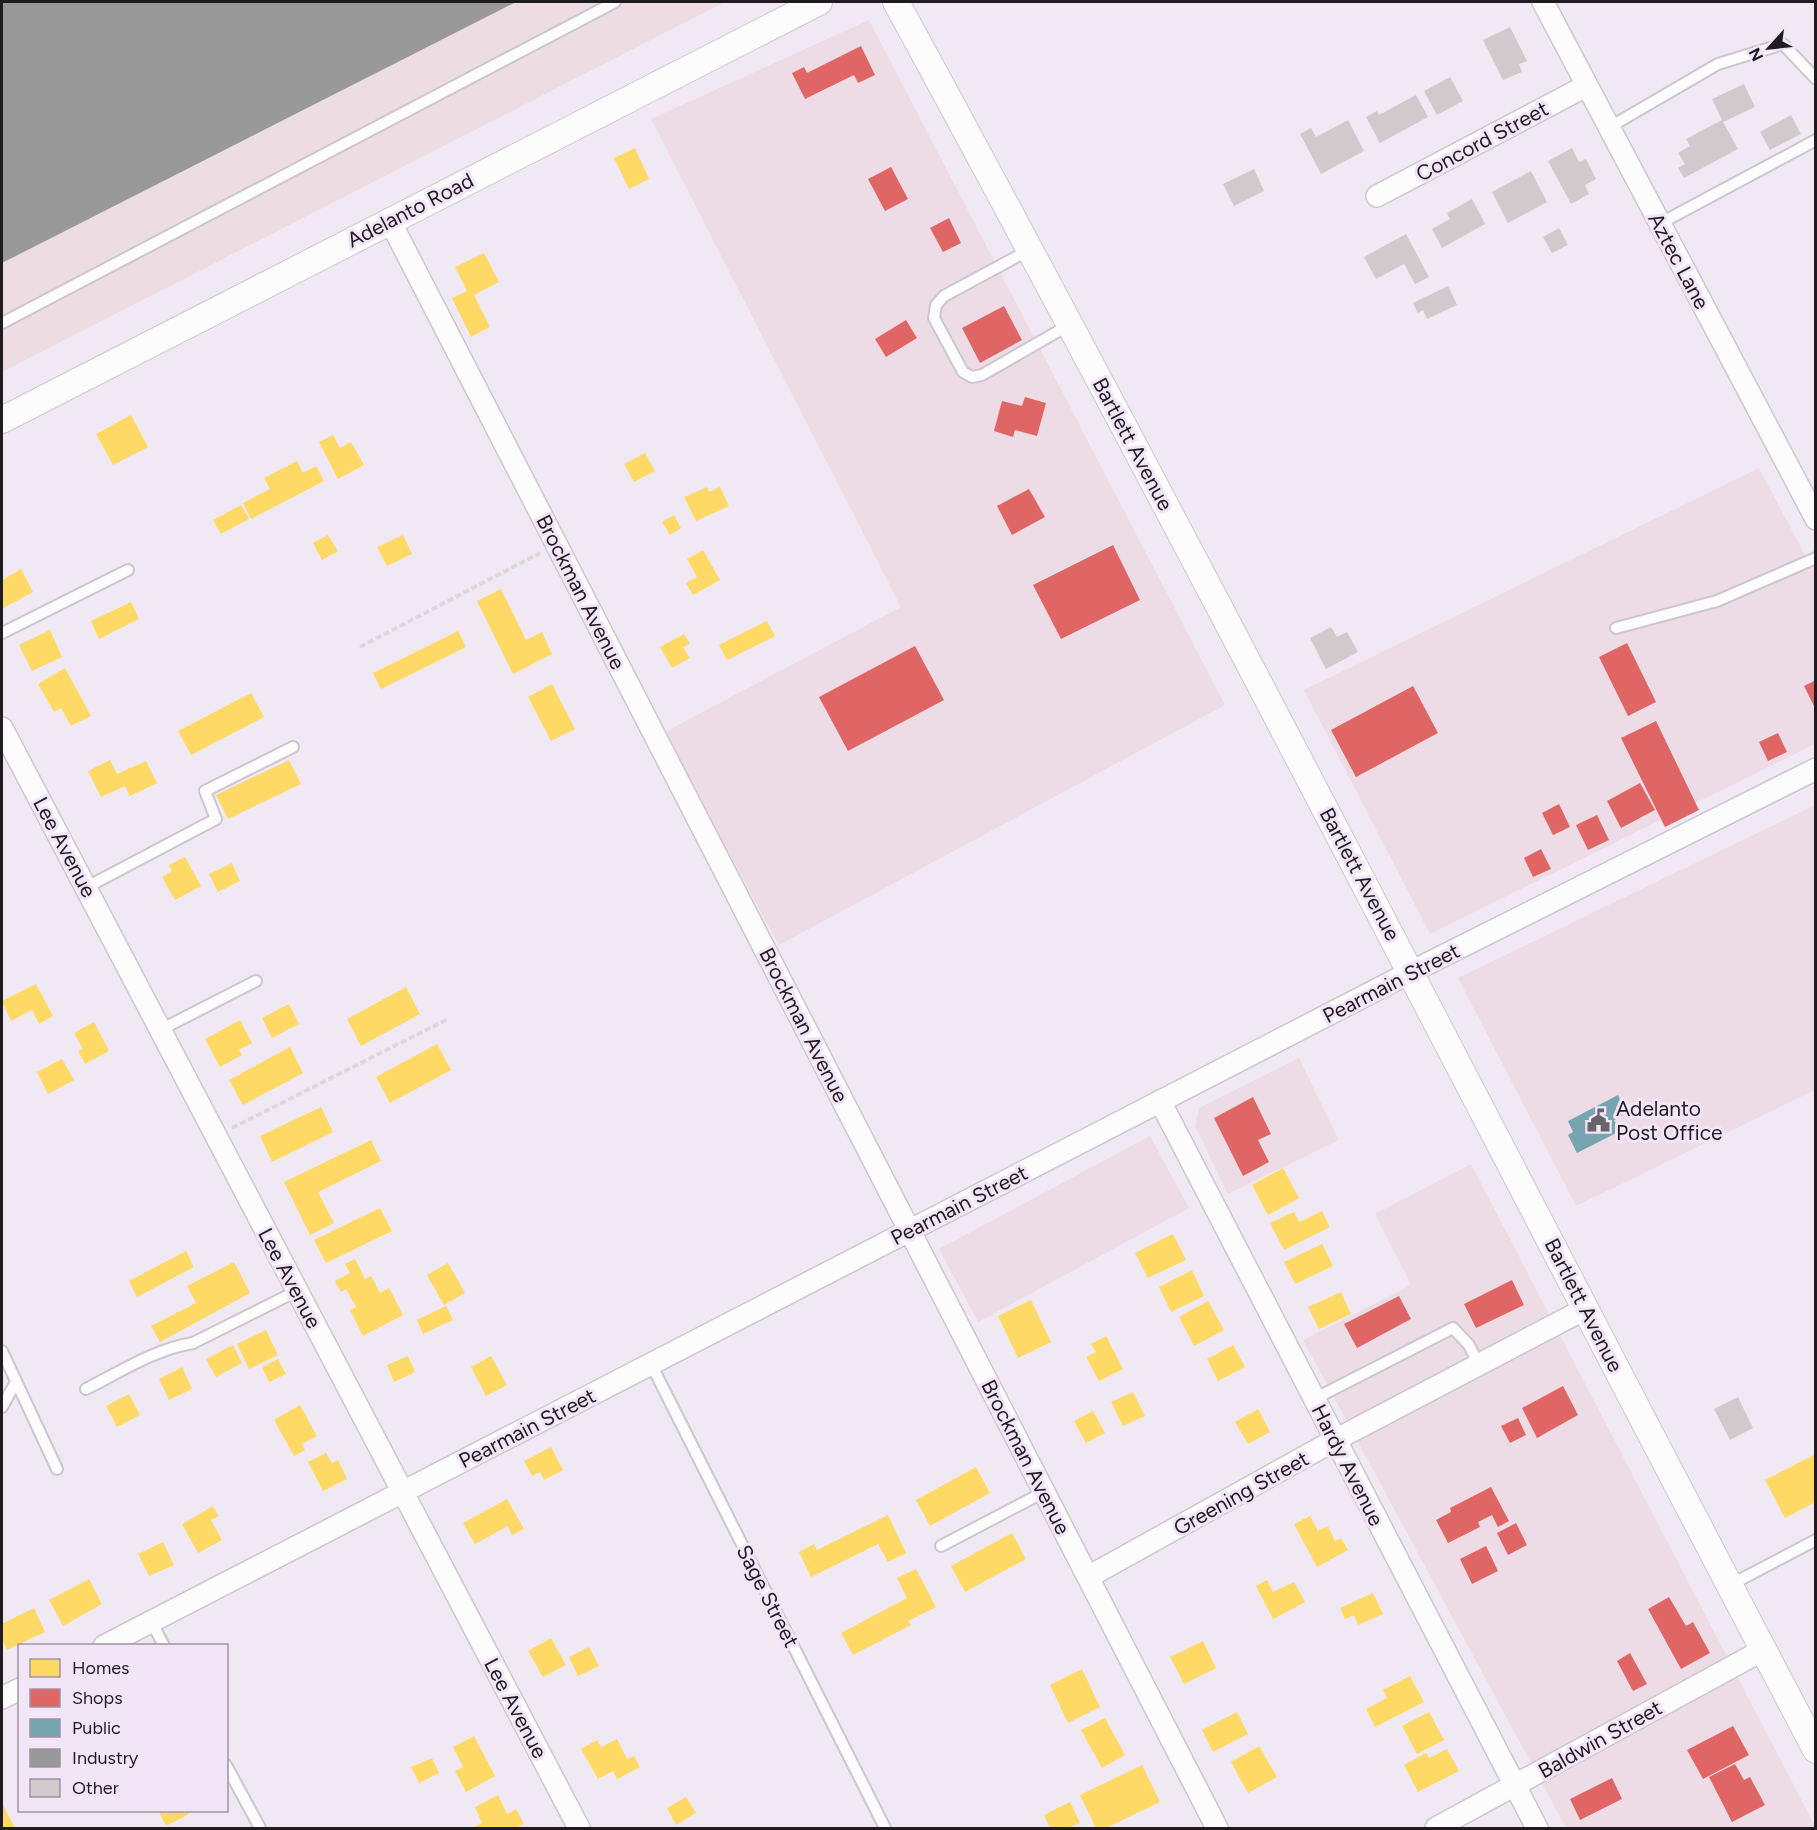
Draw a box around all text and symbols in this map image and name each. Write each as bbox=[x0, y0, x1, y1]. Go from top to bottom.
north arrow bbox=[1739, 18, 1799, 78]
text: N bbox=[1745, 45, 1767, 64]
street label: Concord Street bbox=[1412, 96, 1552, 186]
street label: Adelanto Road bbox=[343, 167, 477, 253]
street label: Aztec Lane bbox=[1643, 209, 1715, 313]
street label: Bartlett Avenue bbox=[1088, 373, 1178, 515]
street label: Brockman Avenue bbox=[531, 511, 631, 673]
street label: Lee Avenue bbox=[28, 793, 102, 901]
street label: Bartlett Avenue bbox=[1315, 803, 1405, 945]
street label: Pearmain Street bbox=[1318, 938, 1464, 1028]
street label: Brockman Avenue bbox=[754, 944, 854, 1106]
place label: Adelanto Post Office bbox=[1616, 1096, 1723, 1145]
public building icon: Adelanto Post Office bbox=[1585, 1107, 1611, 1133]
street label: Pearmain Street bbox=[886, 1160, 1032, 1250]
street label: Lee Avenue bbox=[253, 1224, 327, 1332]
street label: Bartlett Avenue bbox=[1540, 1234, 1628, 1376]
street label: Brockman Avenue bbox=[976, 1376, 1076, 1538]
street label: Pearmain Street bbox=[454, 1383, 600, 1473]
street label: Hardy Avenue bbox=[1307, 1400, 1389, 1530]
street label: Greening Street bbox=[1169, 1446, 1313, 1540]
street label: Sage Street bbox=[732, 1541, 804, 1651]
legend bbox=[18, 1644, 228, 1812]
street label: Lee Avenue bbox=[479, 1654, 553, 1762]
text: Homes bbox=[72, 1657, 130, 1679]
text: Shops bbox=[72, 1687, 123, 1709]
street label: Baldwin Street bbox=[1534, 1695, 1666, 1783]
text: Public bbox=[72, 1717, 121, 1739]
text: Industry bbox=[72, 1747, 139, 1769]
text: Other bbox=[72, 1777, 119, 1799]

